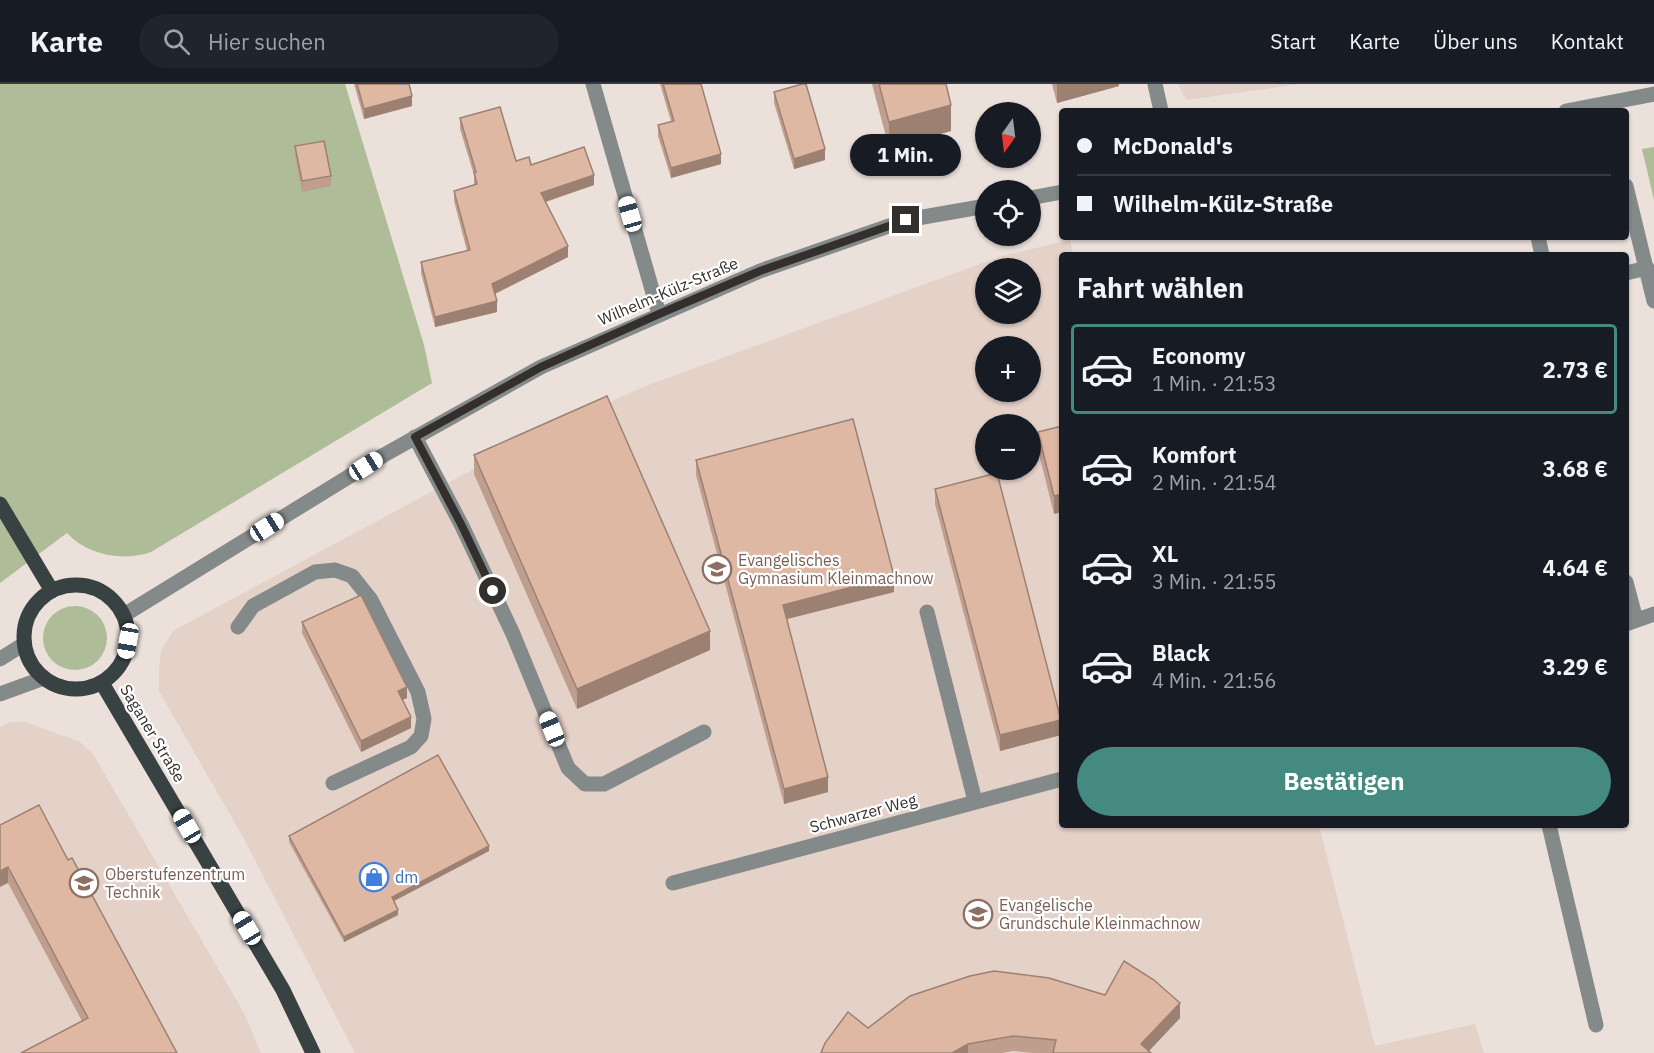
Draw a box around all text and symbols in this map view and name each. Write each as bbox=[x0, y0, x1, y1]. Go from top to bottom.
search box bbox=[139, 14, 559, 68]
text: Karte bbox=[30, 23, 103, 60]
icon: search bbox=[160, 25, 193, 58]
text: Hier suchen bbox=[208, 27, 326, 56]
text: Start bbox=[1270, 27, 1316, 55]
text: Karte bbox=[1349, 27, 1400, 55]
text: Über uns bbox=[1433, 27, 1518, 55]
text: Kontakt bbox=[1551, 27, 1624, 55]
north arrow bbox=[975, 102, 1041, 168]
map controls bbox=[975, 102, 1041, 480]
text: McDonald's bbox=[1113, 131, 1233, 160]
callout: 1 Min. bbox=[850, 133, 962, 175]
text: 1 Min. bbox=[877, 141, 934, 168]
button: locate bbox=[975, 180, 1041, 246]
text: Wilhelm-Külz-Straße bbox=[1113, 189, 1333, 218]
car bbox=[616, 194, 644, 234]
route end bbox=[892, 206, 919, 233]
street label: Wilhelm-Külz-Straße bbox=[595, 252, 741, 330]
button: layers bbox=[975, 258, 1041, 324]
text: Fahrt wählen bbox=[1077, 270, 1244, 305]
button: + bbox=[975, 336, 1041, 402]
text: Economy bbox=[1152, 341, 1246, 370]
icon: car bbox=[1080, 342, 1134, 396]
text: 2.73 € bbox=[1543, 355, 1608, 384]
text: 1 Min. · 21:53 bbox=[1152, 370, 1277, 397]
button: − bbox=[975, 414, 1041, 480]
text: Komfort bbox=[1152, 440, 1237, 469]
icon: car bbox=[1080, 441, 1134, 495]
car bbox=[346, 449, 386, 483]
text: 3.68 € bbox=[1543, 454, 1608, 483]
text: 2 Min. · 21:54 bbox=[1152, 469, 1277, 496]
car bbox=[247, 510, 287, 544]
text: XL bbox=[1152, 539, 1178, 568]
icon: car bbox=[1080, 540, 1134, 594]
place label: Evangelisches Gymnasium Kleinmachnow bbox=[738, 550, 934, 588]
school or university icon: Evangelisches Gymnasium Kleinmachnow bbox=[701, 553, 733, 585]
text: 4.64 € bbox=[1543, 553, 1608, 582]
text: 3 Min. · 21:55 bbox=[1152, 568, 1277, 595]
route start bbox=[479, 577, 506, 604]
car bbox=[116, 622, 140, 660]
text: Black bbox=[1152, 638, 1210, 667]
icon: car bbox=[1080, 639, 1134, 693]
text: 3.29 € bbox=[1543, 652, 1608, 681]
text: 4 Min. · 21:56 bbox=[1152, 667, 1277, 694]
street label: Saganer Straße bbox=[116, 680, 190, 786]
car bbox=[537, 709, 567, 749]
button: Bestätigen bbox=[1077, 747, 1611, 816]
street label: Schwarzer Weg bbox=[807, 789, 919, 837]
car bbox=[170, 806, 204, 846]
shop icon: dm bbox=[358, 861, 390, 893]
place label: Oberstufenzentrum Technik bbox=[105, 864, 245, 902]
school or university icon: Oberstufenzentrum Technik bbox=[68, 867, 100, 899]
place label: dm bbox=[395, 867, 418, 887]
place label: Evangelische Grundschule Kleinmachnow bbox=[999, 895, 1201, 933]
school or university icon: Evangelische Grundschule Kleinmachnow bbox=[962, 898, 994, 930]
car bbox=[230, 908, 264, 948]

